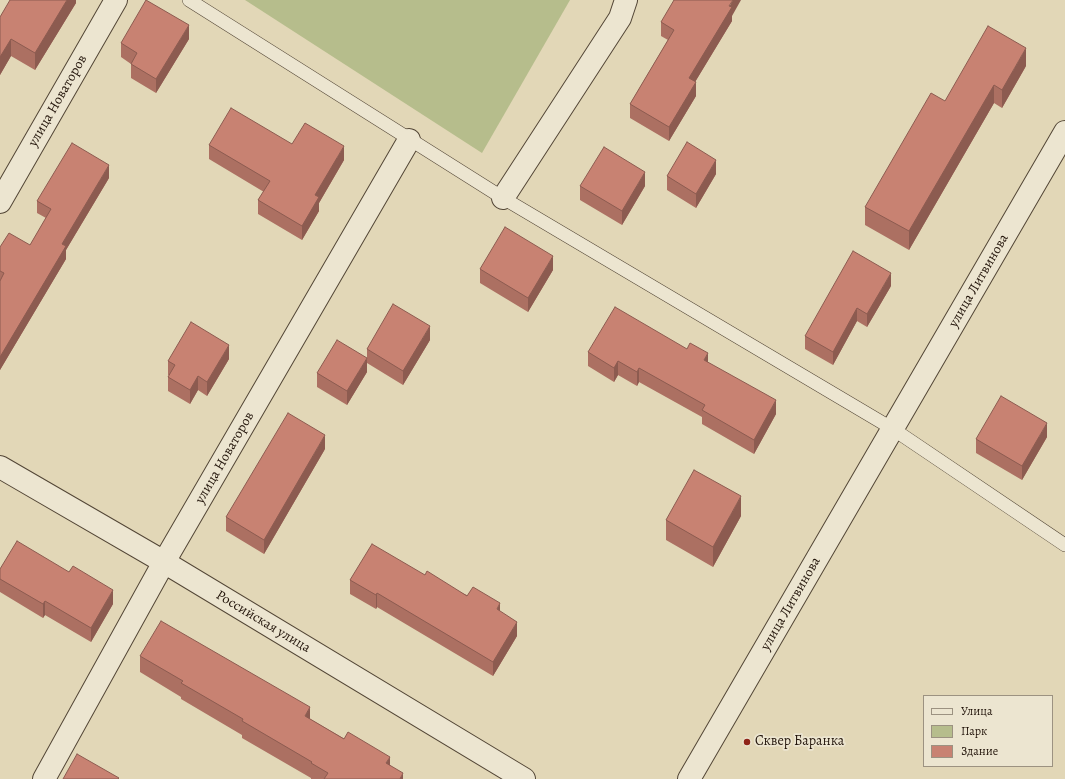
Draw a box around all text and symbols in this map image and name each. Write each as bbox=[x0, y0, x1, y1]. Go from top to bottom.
street label: улица Новаторов bbox=[25, 52, 91, 150]
street label: улица Литвинова bbox=[945, 231, 1013, 331]
street label: улица Новаторов bbox=[192, 409, 258, 507]
street label: улица Литвинова bbox=[757, 554, 825, 654]
street label: Российская улица bbox=[213, 587, 313, 657]
legend bbox=[923, 695, 1053, 767]
text: Улица bbox=[961, 703, 992, 719]
text: Парк bbox=[961, 723, 987, 739]
place label: Сквер Баранка bbox=[755, 734, 844, 750]
marker: Сквер Баранка bbox=[742, 737, 752, 747]
text: Здание bbox=[961, 743, 998, 759]

